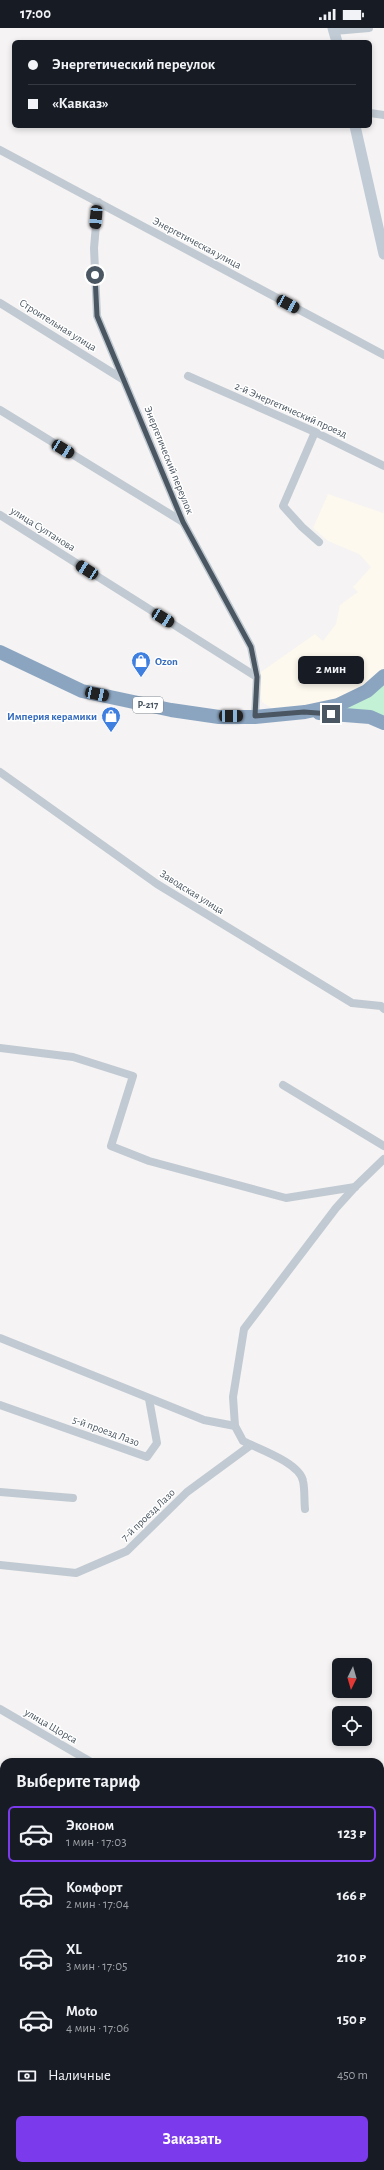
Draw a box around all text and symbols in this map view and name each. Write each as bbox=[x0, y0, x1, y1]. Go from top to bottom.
text: 17:00 bbox=[20, 6, 51, 21]
text: Энергетический переулок bbox=[52, 57, 215, 72]
text: «Кавказ» bbox=[52, 96, 109, 111]
car bbox=[89, 205, 103, 229]
street label: Энергетическая улица bbox=[151, 215, 243, 271]
route start bbox=[86, 266, 104, 284]
car bbox=[275, 293, 301, 315]
street label: Строительная улица bbox=[17, 297, 99, 353]
street label: 2-й Энергетический проезд bbox=[233, 380, 349, 440]
street label: Энергетический переулок bbox=[142, 404, 196, 516]
car bbox=[50, 438, 76, 460]
street label: улица Султанова bbox=[8, 504, 77, 553]
car bbox=[74, 558, 100, 582]
car bbox=[150, 607, 176, 629]
shop icon: Ozon bbox=[130, 650, 152, 678]
place label: Ozon bbox=[155, 656, 178, 667]
callout: 2 мин bbox=[298, 656, 364, 684]
text: 2 мин bbox=[316, 663, 346, 676]
car bbox=[84, 686, 110, 702]
road number: Р-217 bbox=[133, 697, 163, 713]
shop icon: Империя керамики bbox=[100, 705, 122, 733]
route end bbox=[322, 705, 340, 723]
car bbox=[219, 710, 243, 722]
place label: Империя керамики bbox=[7, 711, 97, 722]
street label: Заводская улица bbox=[158, 868, 226, 916]
street label: 5-й проезд Лазо bbox=[71, 1414, 141, 1448]
street label: 7-й проезд Лазо bbox=[119, 1487, 177, 1543]
north arrow bbox=[332, 1658, 372, 1698]
map controls bbox=[332, 1658, 372, 1746]
street label: улица Щорса bbox=[22, 1706, 79, 1745]
button: locate bbox=[332, 1706, 372, 1746]
text: Выберите тариф bbox=[16, 1773, 140, 1791]
icon: car bbox=[18, 1816, 54, 1852]
text: Эконом bbox=[66, 1818, 114, 1833]
text: 123 ₽ bbox=[338, 1826, 366, 1841]
text: 1 мин · 17:03 bbox=[66, 1836, 127, 1849]
icon: car bbox=[18, 1878, 54, 1914]
text: Комфорт bbox=[66, 1880, 122, 1895]
text: 166 ₽ bbox=[337, 1888, 366, 1903]
text: 2 мин · 17:04 bbox=[66, 1898, 129, 1911]
icon: car bbox=[18, 1940, 54, 1976]
text: XL bbox=[66, 1942, 82, 1957]
text: 210 ₽ bbox=[336, 1950, 366, 1965]
text: 3 мин · 17:05 bbox=[66, 1960, 128, 1973]
icon: car bbox=[18, 2002, 54, 2038]
text: Moto bbox=[66, 2004, 98, 2019]
text: 150 ₽ bbox=[337, 2012, 366, 2027]
text: 4 мин · 17:06 bbox=[66, 2022, 129, 2035]
icon: cash bbox=[16, 2065, 38, 2087]
text: Наличные bbox=[48, 2068, 111, 2083]
text: 450 m bbox=[337, 2069, 368, 2082]
button: Заказать bbox=[16, 2116, 368, 2162]

